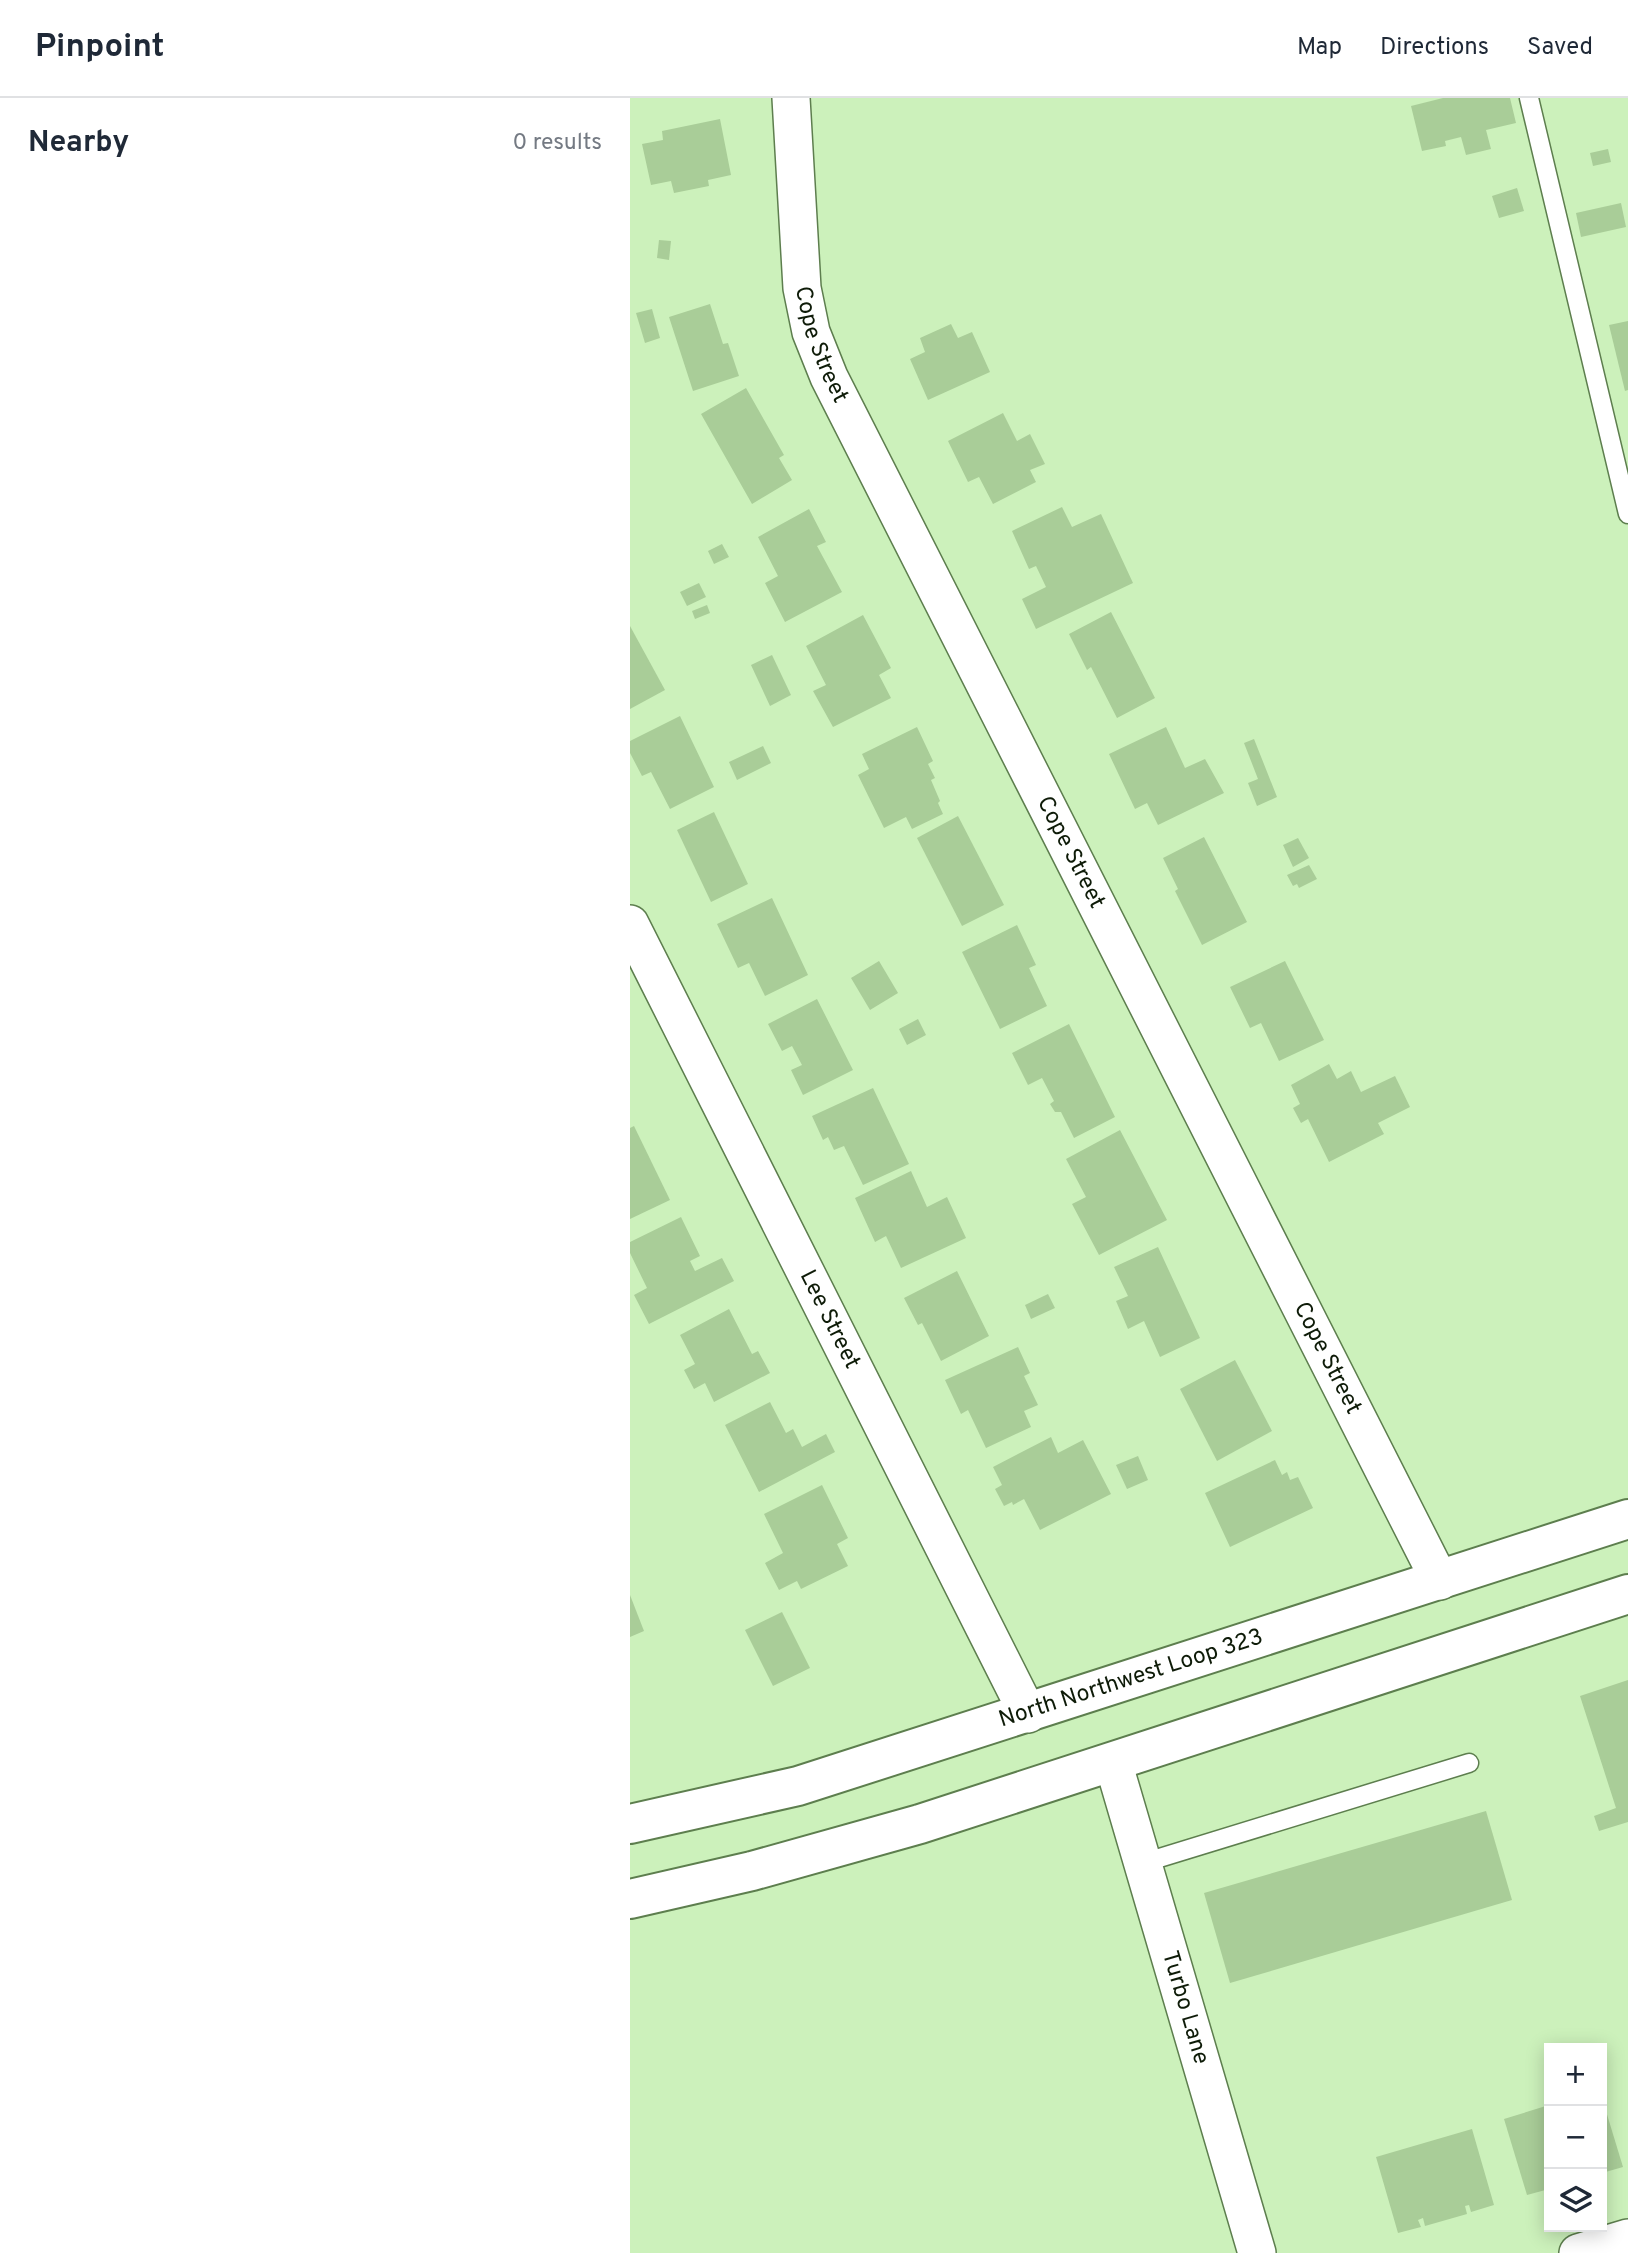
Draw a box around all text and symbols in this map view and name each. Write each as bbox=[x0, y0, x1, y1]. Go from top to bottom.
text: Pinpoint bbox=[35, 27, 164, 69]
text: Map bbox=[1297, 33, 1342, 63]
text: Directions bbox=[1380, 33, 1489, 63]
text: Saved bbox=[1527, 33, 1593, 63]
text: Nearby bbox=[28, 125, 129, 162]
text: 0 results bbox=[513, 129, 602, 158]
street label: Cope Street bbox=[788, 284, 854, 408]
street label: Cope Street bbox=[1030, 792, 1111, 914]
street label: Lee Street bbox=[792, 1265, 866, 1374]
street label: Cope Street bbox=[1286, 1297, 1368, 1419]
street label: North Northwest Loop 323 bbox=[995, 1623, 1267, 1735]
street label: Turbo Lane bbox=[1155, 1947, 1215, 2068]
map controls bbox=[1544, 2043, 1607, 2232]
button: + bbox=[1544, 2043, 1607, 2106]
button: − bbox=[1544, 2106, 1607, 2169]
button: layers bbox=[1544, 2169, 1607, 2232]

